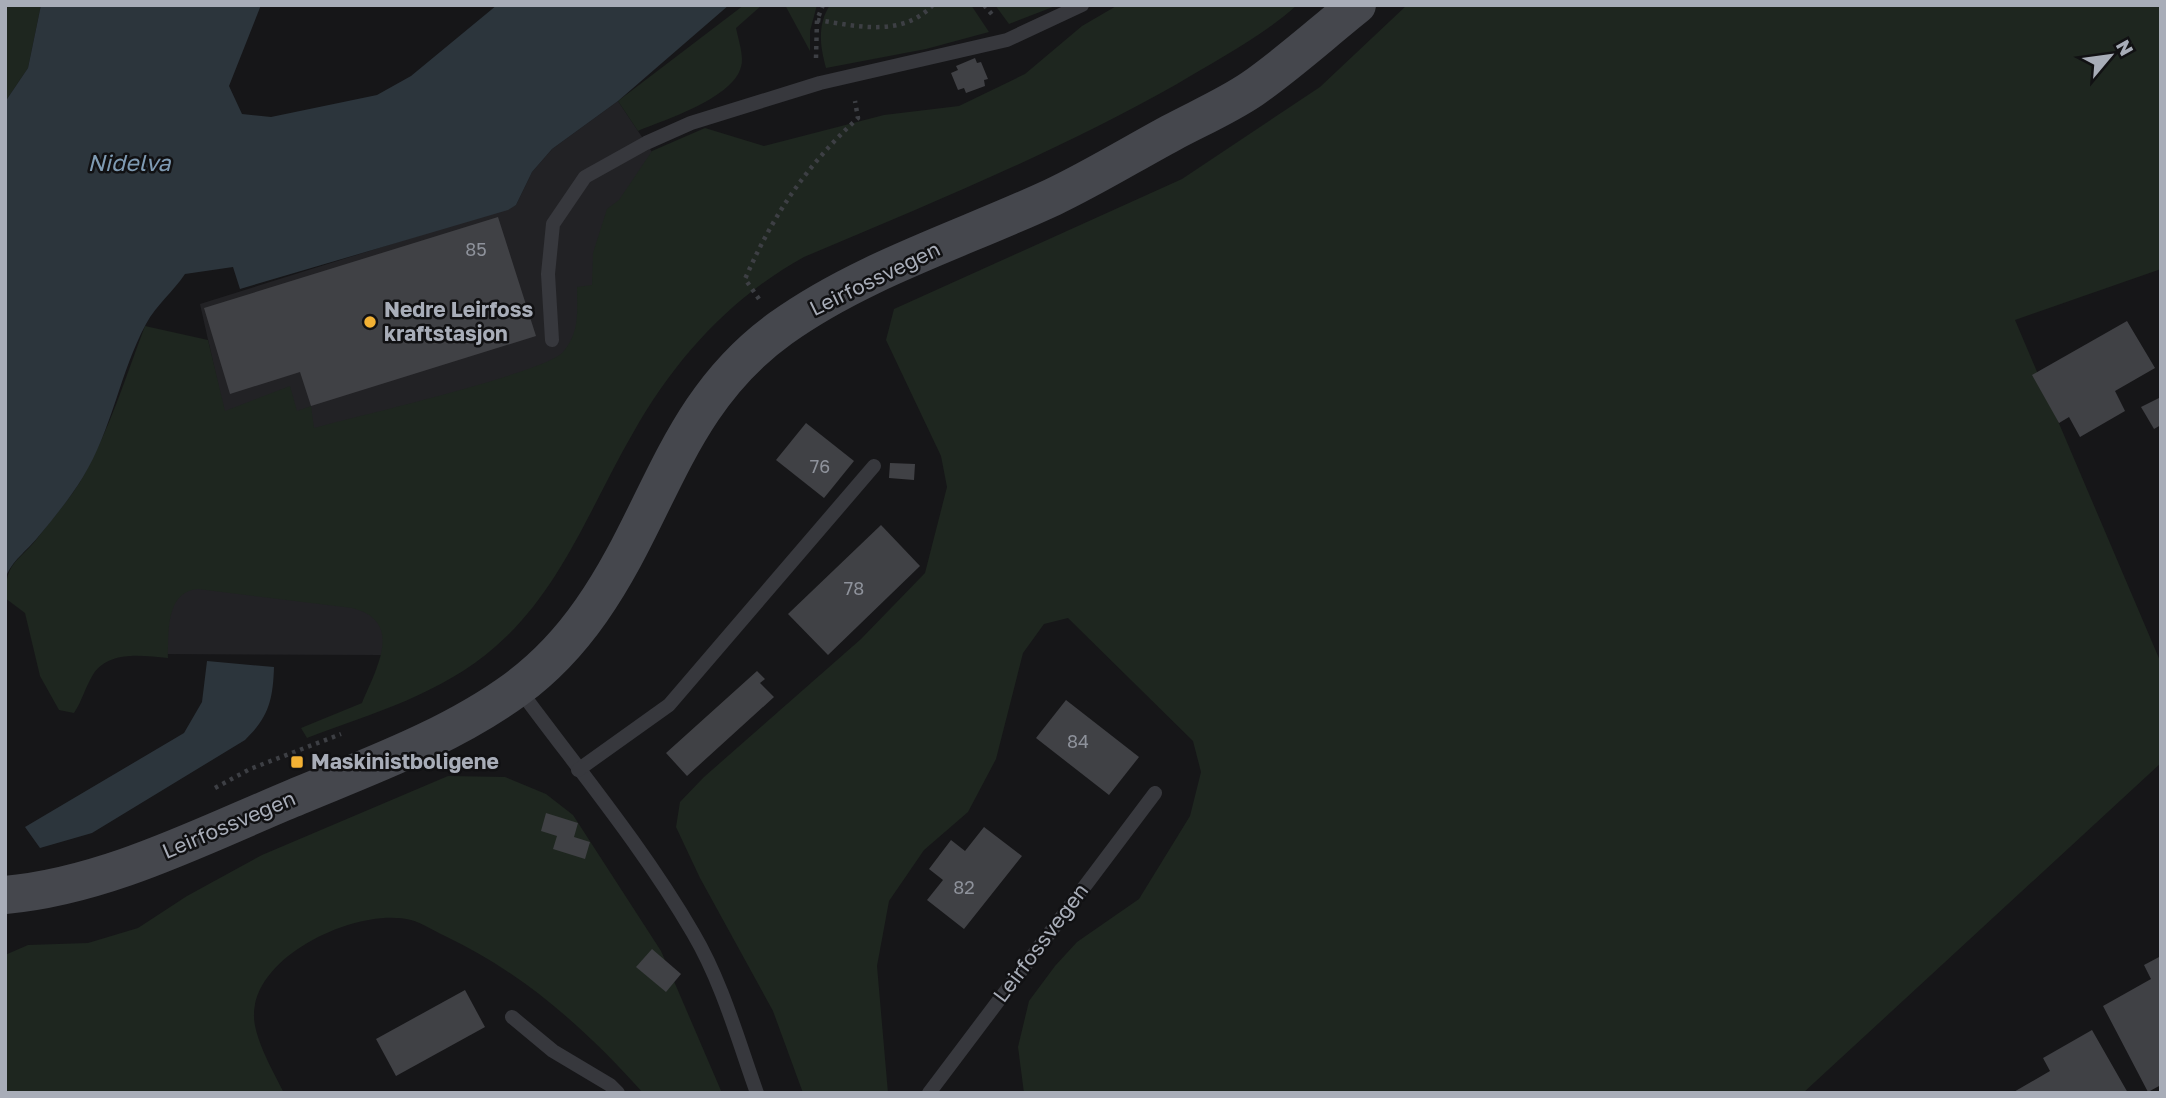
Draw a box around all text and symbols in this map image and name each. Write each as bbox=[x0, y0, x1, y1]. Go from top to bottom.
north arrow bbox=[2075, 21, 2145, 91]
text: N bbox=[2112, 36, 2139, 59]
water label: Nidelva bbox=[87, 148, 172, 176]
street label: Leirfossvegen bbox=[805, 235, 944, 321]
house number: 85 bbox=[465, 238, 487, 260]
place label: Nedre Leirfoss kraftstasjon bbox=[384, 296, 533, 346]
marker: Nedre Leirfoss kraftstasjon bbox=[362, 314, 378, 330]
house number: 76 bbox=[810, 455, 830, 477]
house number: 78 bbox=[844, 577, 864, 599]
house number: 84 bbox=[1067, 730, 1089, 752]
place label: Maskinistboligene bbox=[311, 748, 499, 774]
marker: Maskinistboligene bbox=[289, 754, 305, 770]
street label: Leirfossvegen bbox=[158, 784, 299, 864]
house number: 82 bbox=[953, 876, 975, 898]
street label: Leirfossvegen bbox=[987, 878, 1093, 1007]

